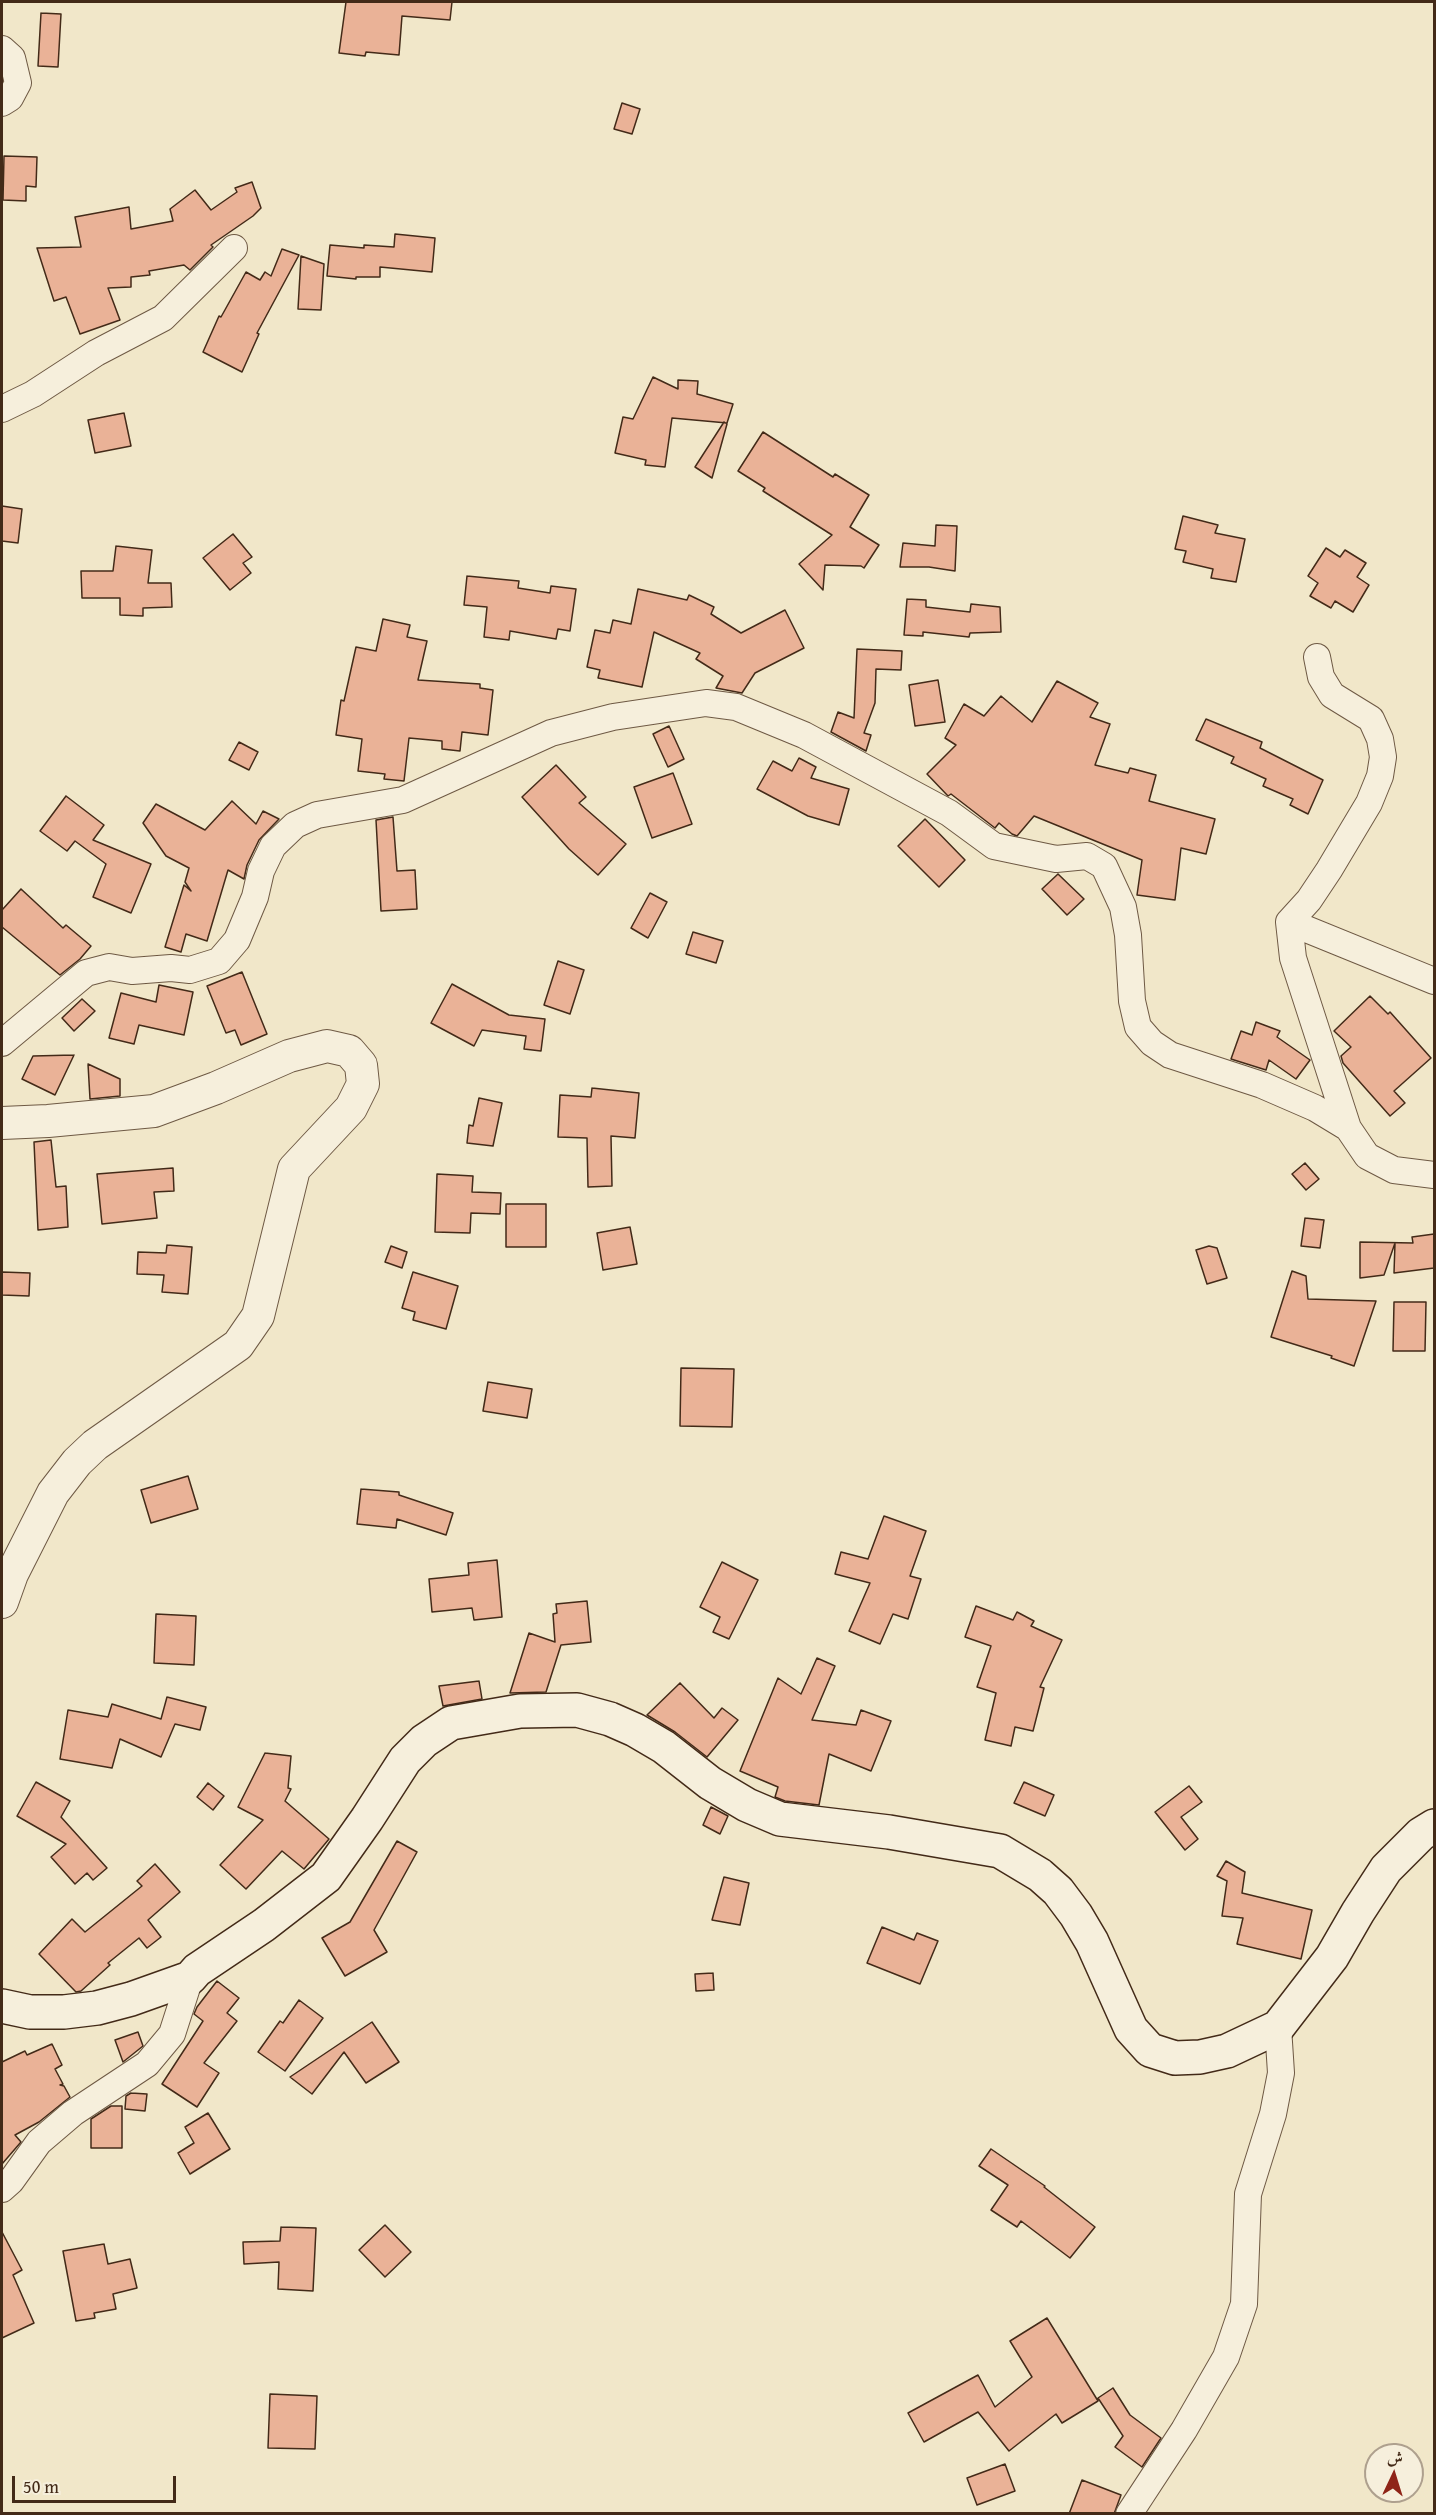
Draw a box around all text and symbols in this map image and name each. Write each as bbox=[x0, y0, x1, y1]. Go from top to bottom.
north arrow bbox=[1364, 2443, 1424, 2503]
text: ش bbox=[1386, 2445, 1404, 2470]
scale bar bbox=[15, 2464, 178, 2502]
text: 50 m bbox=[23, 2473, 59, 2500]

